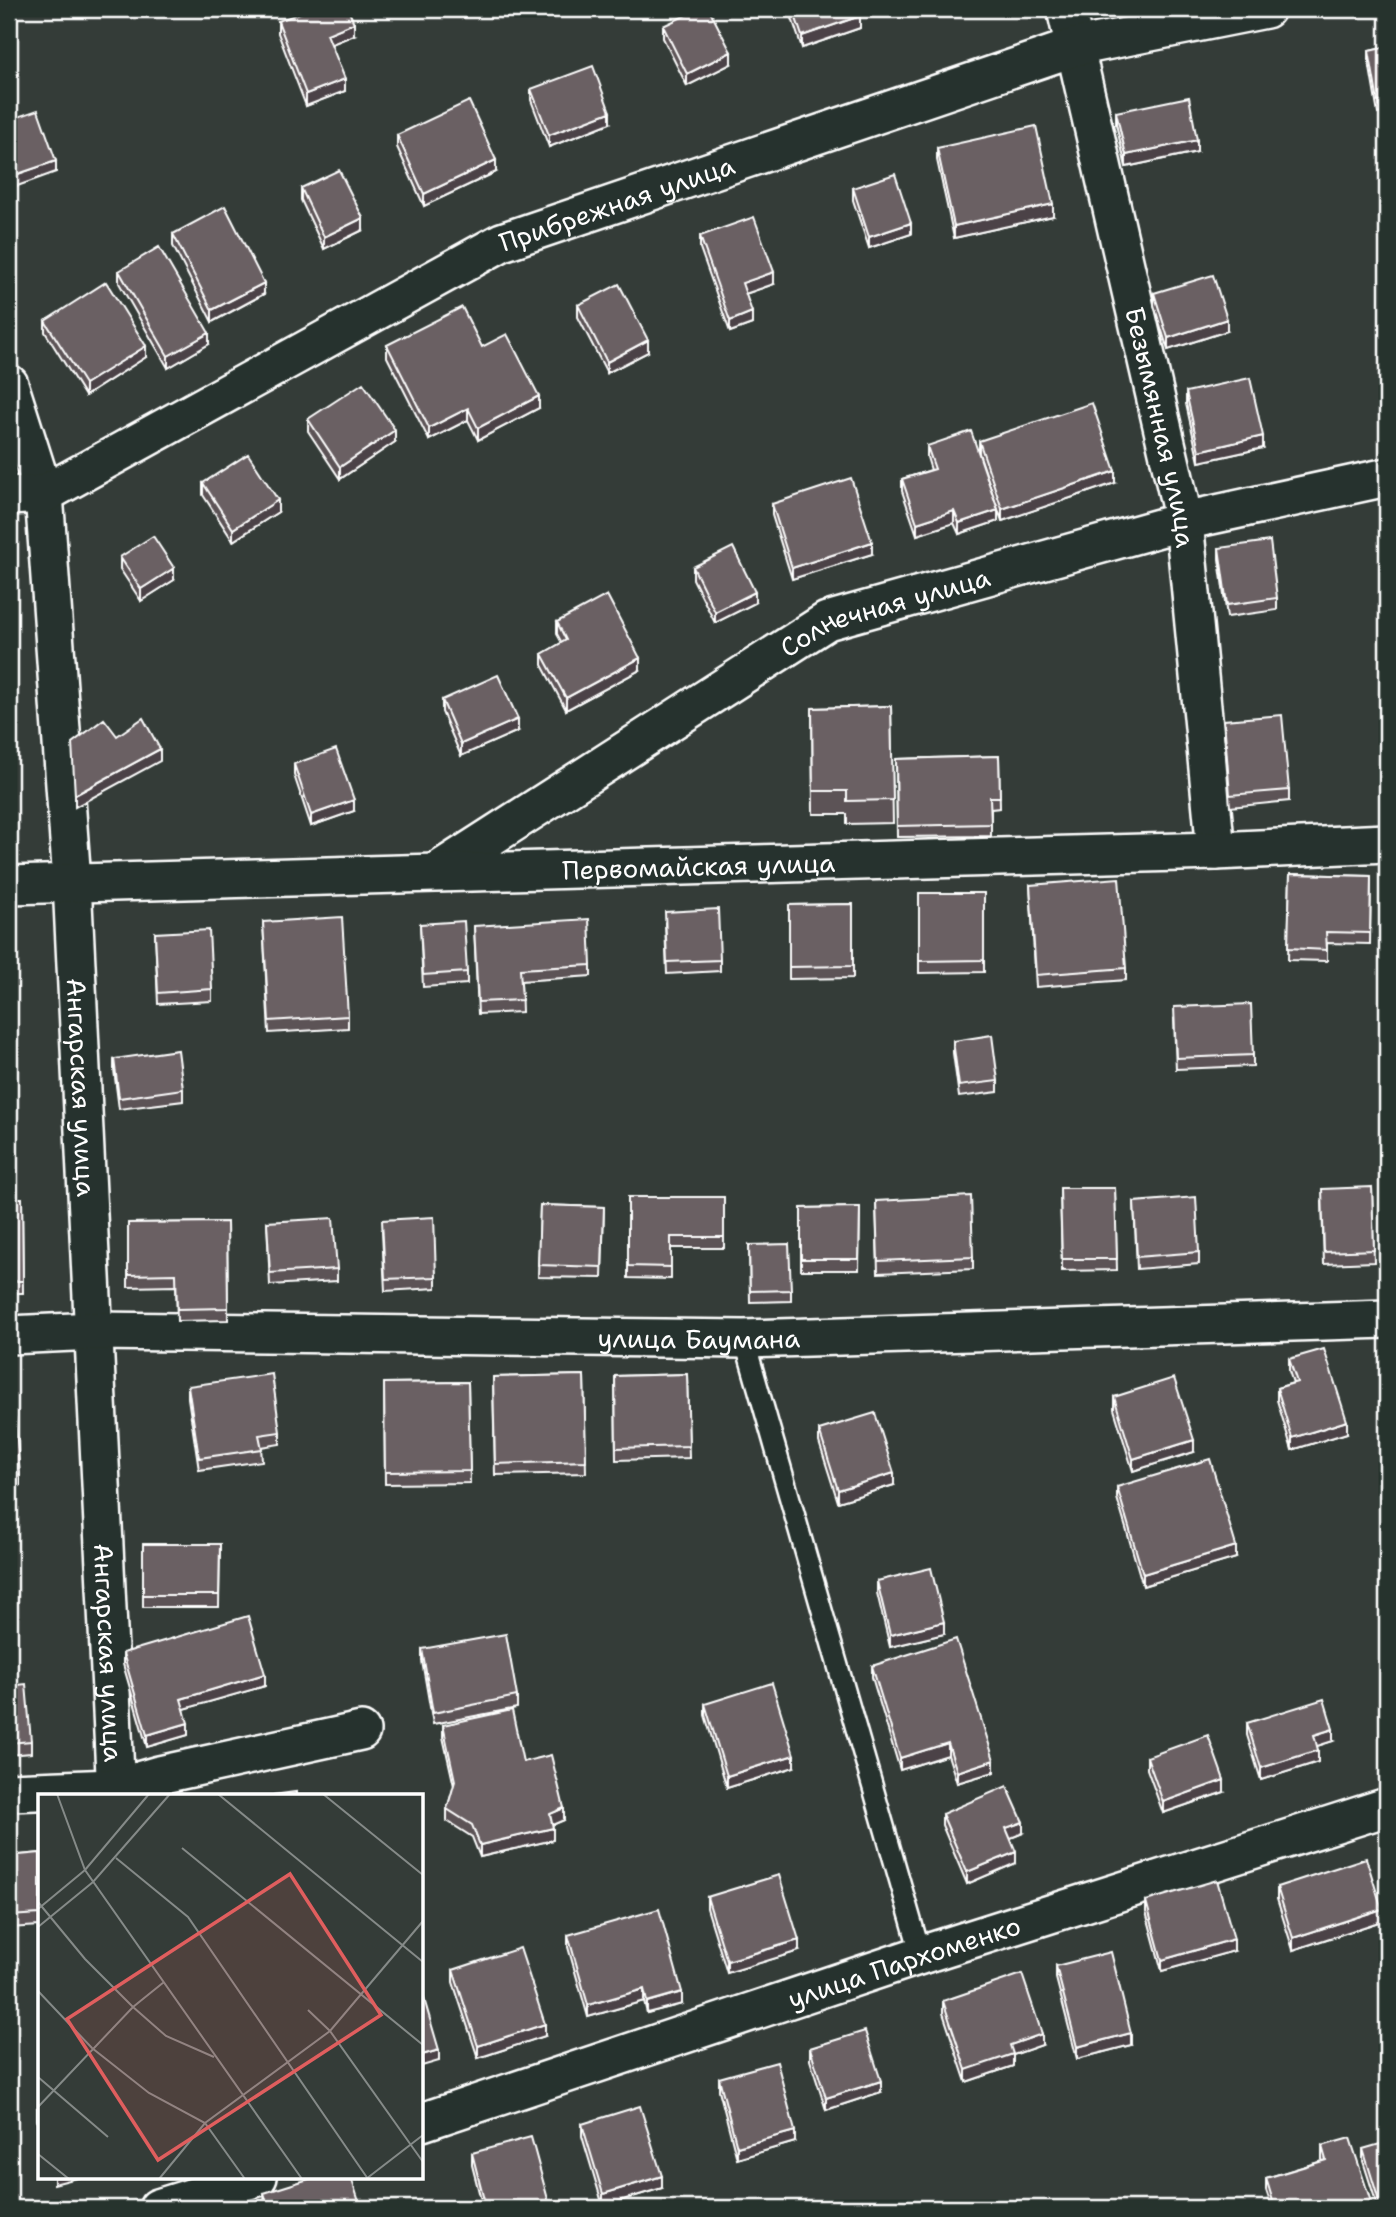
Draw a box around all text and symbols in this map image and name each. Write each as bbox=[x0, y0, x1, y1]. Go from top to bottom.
street label: Прибрежная улица bbox=[494, 147, 739, 259]
street label: Безымянная улица bbox=[1118, 303, 1204, 549]
street label: Солнечная улица bbox=[773, 559, 994, 665]
street label: Первомайская улица bbox=[562, 844, 836, 887]
street label: Ангарская улица bbox=[59, 977, 105, 1197]
street label: улица Баумана bbox=[597, 1320, 801, 1357]
street label: Ангарская улица bbox=[86, 1542, 132, 1763]
inset map bbox=[38, 1794, 424, 2178]
street label: улица Пархоменко bbox=[783, 1907, 1025, 2016]

